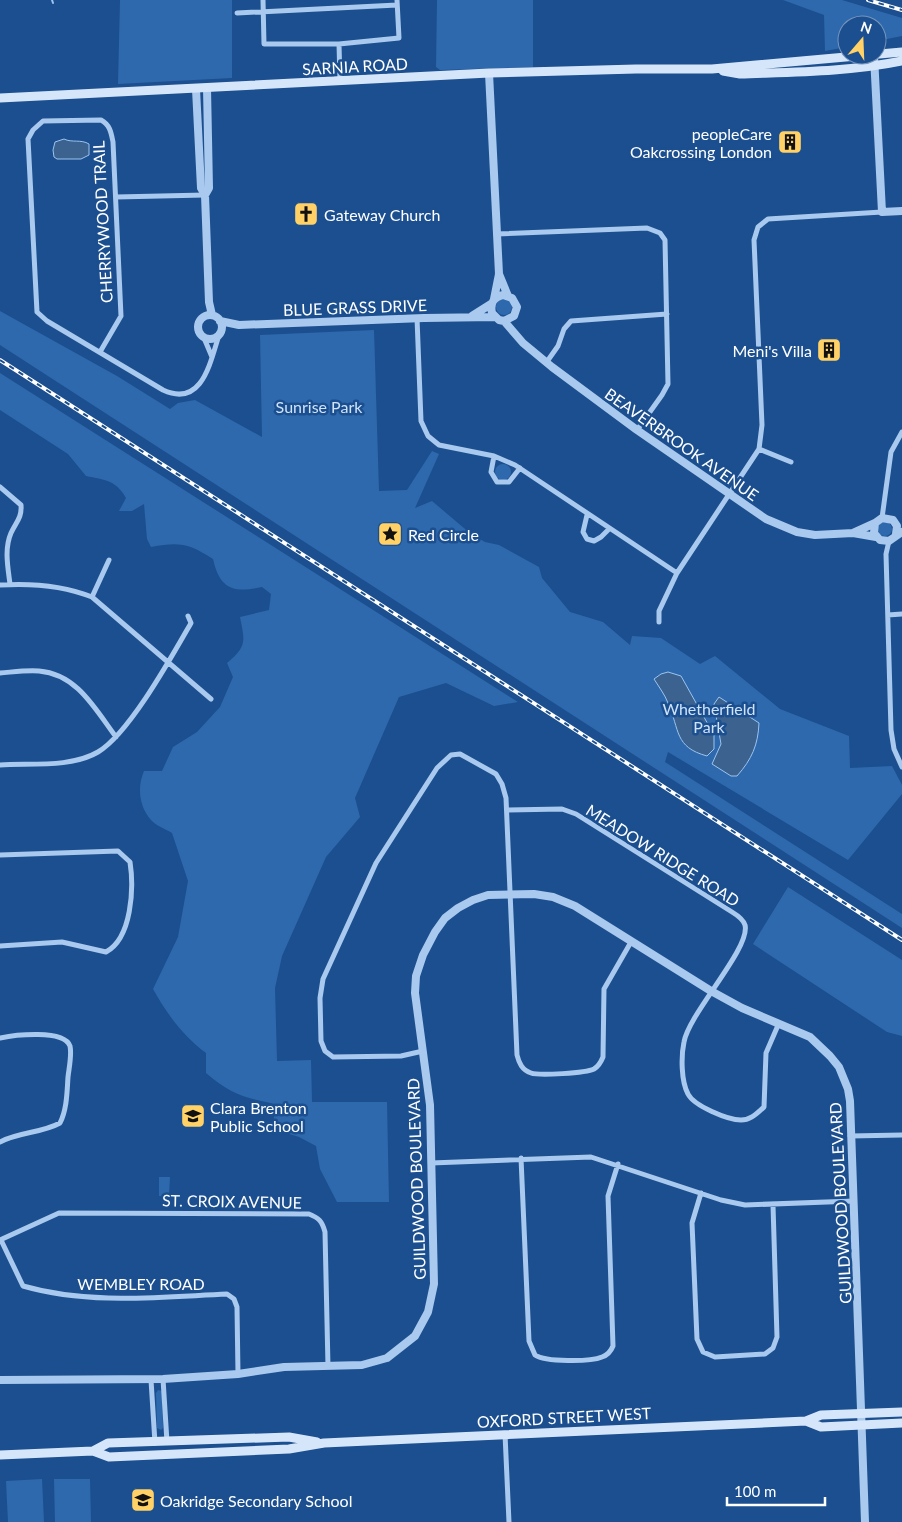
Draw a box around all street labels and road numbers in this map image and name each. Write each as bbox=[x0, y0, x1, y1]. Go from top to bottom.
street label: SARNIA ROAD bbox=[302, 54, 408, 78]
street label: CHERRYWOOD TRAIL bbox=[88, 140, 116, 304]
street label: BLUE GRASS DRIVE bbox=[283, 295, 427, 319]
street label: BEAVERBROOK AVENUE bbox=[602, 384, 762, 504]
street label: MEADOW RIDGE ROAD bbox=[583, 800, 743, 910]
street label: GUILDWOOD BOULEVARD bbox=[403, 1078, 429, 1280]
street label: GUILDWOOD BOULEVARD bbox=[825, 1102, 855, 1304]
street label: ST. CROIX AVENUE bbox=[162, 1190, 302, 1212]
street label: WEMBLEY ROAD bbox=[77, 1274, 205, 1293]
street label: OXFORD STREET WEST bbox=[477, 1403, 652, 1431]

